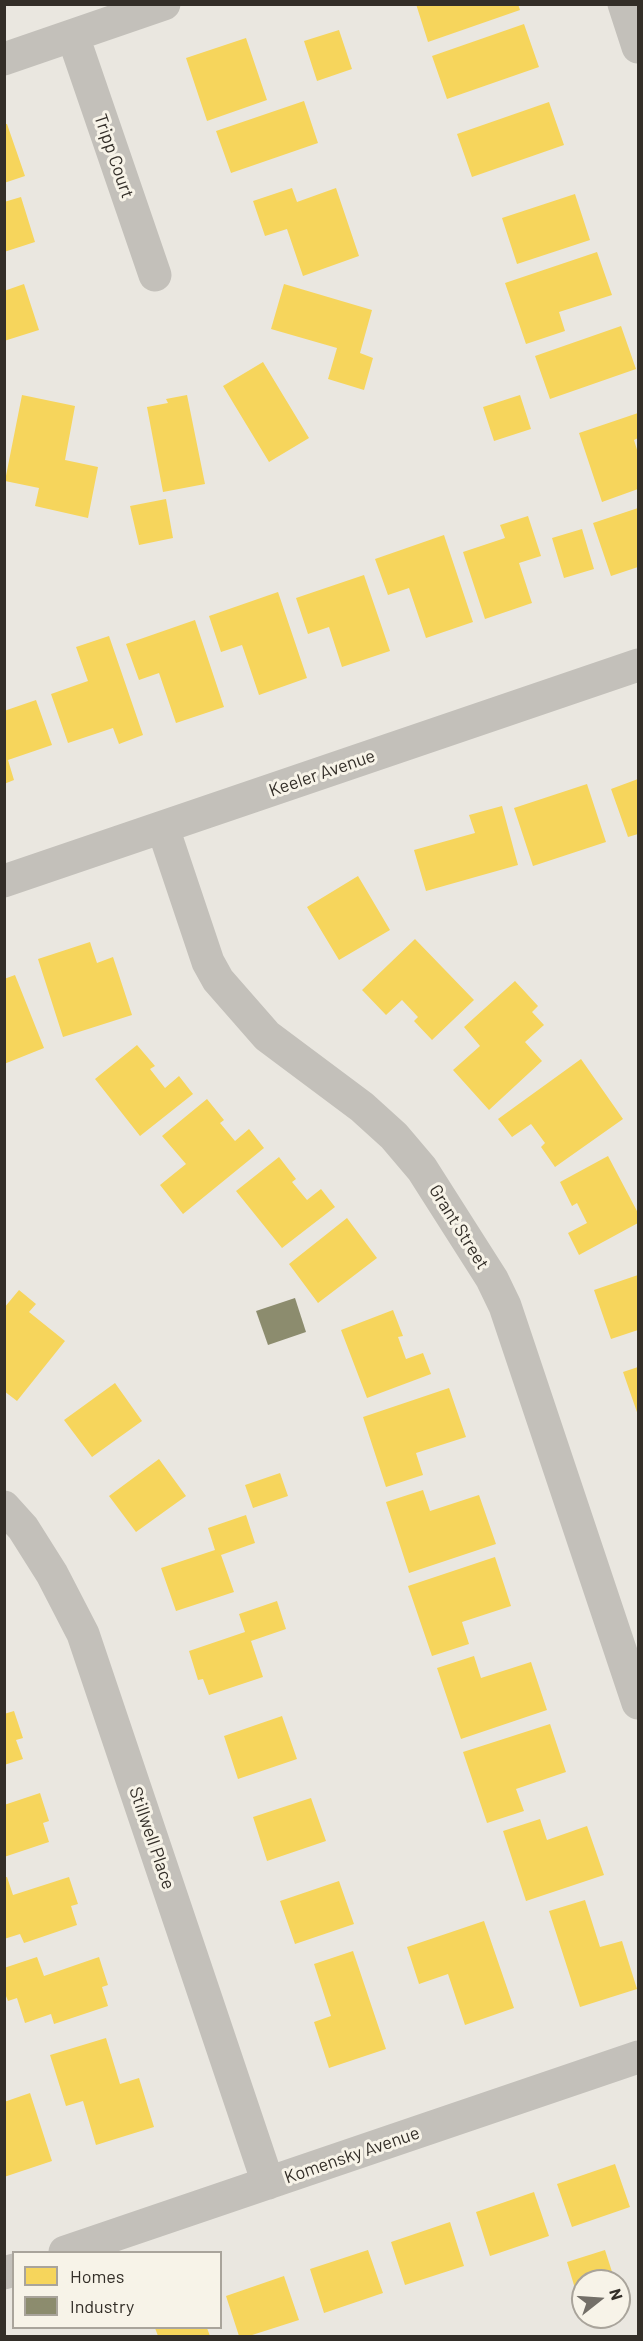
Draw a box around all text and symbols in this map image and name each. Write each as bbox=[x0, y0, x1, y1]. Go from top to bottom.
street label: Tripp Court bbox=[90, 111, 138, 201]
street label: Keeler Avenue bbox=[266, 745, 378, 801]
street label: Grant Street bbox=[424, 1181, 494, 1273]
street label: Stillwell Place bbox=[124, 1784, 180, 1892]
street label: Komensky Avenue bbox=[282, 2122, 422, 2188]
legend bbox=[12, 2251, 222, 2329]
text: Homes bbox=[70, 2265, 124, 2287]
north arrow bbox=[571, 2269, 631, 2329]
text: N bbox=[606, 2286, 627, 2302]
text: Industry bbox=[70, 2295, 134, 2317]

